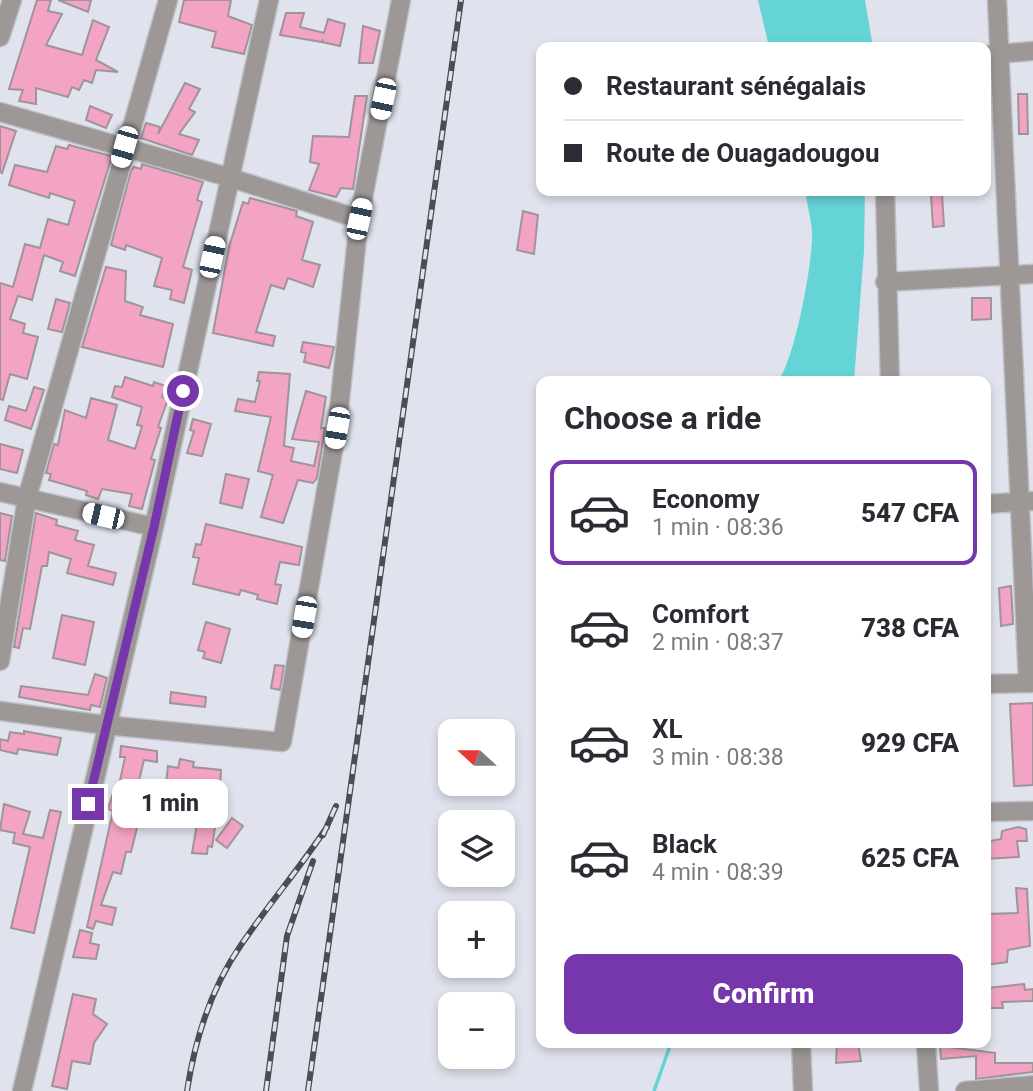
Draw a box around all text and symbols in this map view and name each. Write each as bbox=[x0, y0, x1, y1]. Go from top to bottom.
text: Restaurant sénégalais bbox=[606, 71, 866, 101]
car bbox=[369, 76, 398, 122]
car bbox=[109, 124, 140, 170]
text: Route de Ouagadougou bbox=[606, 138, 879, 168]
car bbox=[345, 196, 374, 242]
car bbox=[198, 234, 227, 280]
route start bbox=[167, 375, 199, 407]
text: Choose a ride bbox=[564, 399, 761, 437]
car bbox=[324, 405, 351, 451]
icon: car bbox=[568, 481, 631, 544]
text: Economy bbox=[652, 484, 759, 514]
text: 547 CFA bbox=[861, 498, 959, 528]
car bbox=[81, 501, 126, 531]
text: 1 min · 08:36 bbox=[652, 514, 784, 541]
car bbox=[291, 594, 318, 640]
icon: car bbox=[568, 596, 631, 659]
text: Comfort bbox=[652, 599, 749, 629]
text: 738 CFA bbox=[861, 613, 959, 643]
text: 2 min · 08:37 bbox=[652, 629, 784, 656]
icon: car bbox=[568, 711, 631, 774]
text: XL bbox=[652, 714, 683, 744]
north arrow bbox=[438, 719, 514, 796]
map controls bbox=[438, 719, 515, 1069]
text: 929 CFA bbox=[861, 728, 959, 758]
text: 3 min · 08:38 bbox=[652, 744, 784, 771]
callout: 1 min bbox=[112, 780, 228, 828]
route end bbox=[72, 788, 104, 820]
text: 1 min bbox=[141, 790, 199, 817]
button: layers bbox=[438, 810, 515, 887]
icon: car bbox=[568, 826, 631, 889]
text: Black bbox=[652, 829, 717, 859]
text: 625 CFA bbox=[861, 843, 959, 873]
text: 4 min · 08:39 bbox=[652, 859, 784, 886]
button: + bbox=[438, 901, 515, 978]
button: Confirm bbox=[564, 954, 963, 1034]
button: − bbox=[438, 992, 515, 1069]

